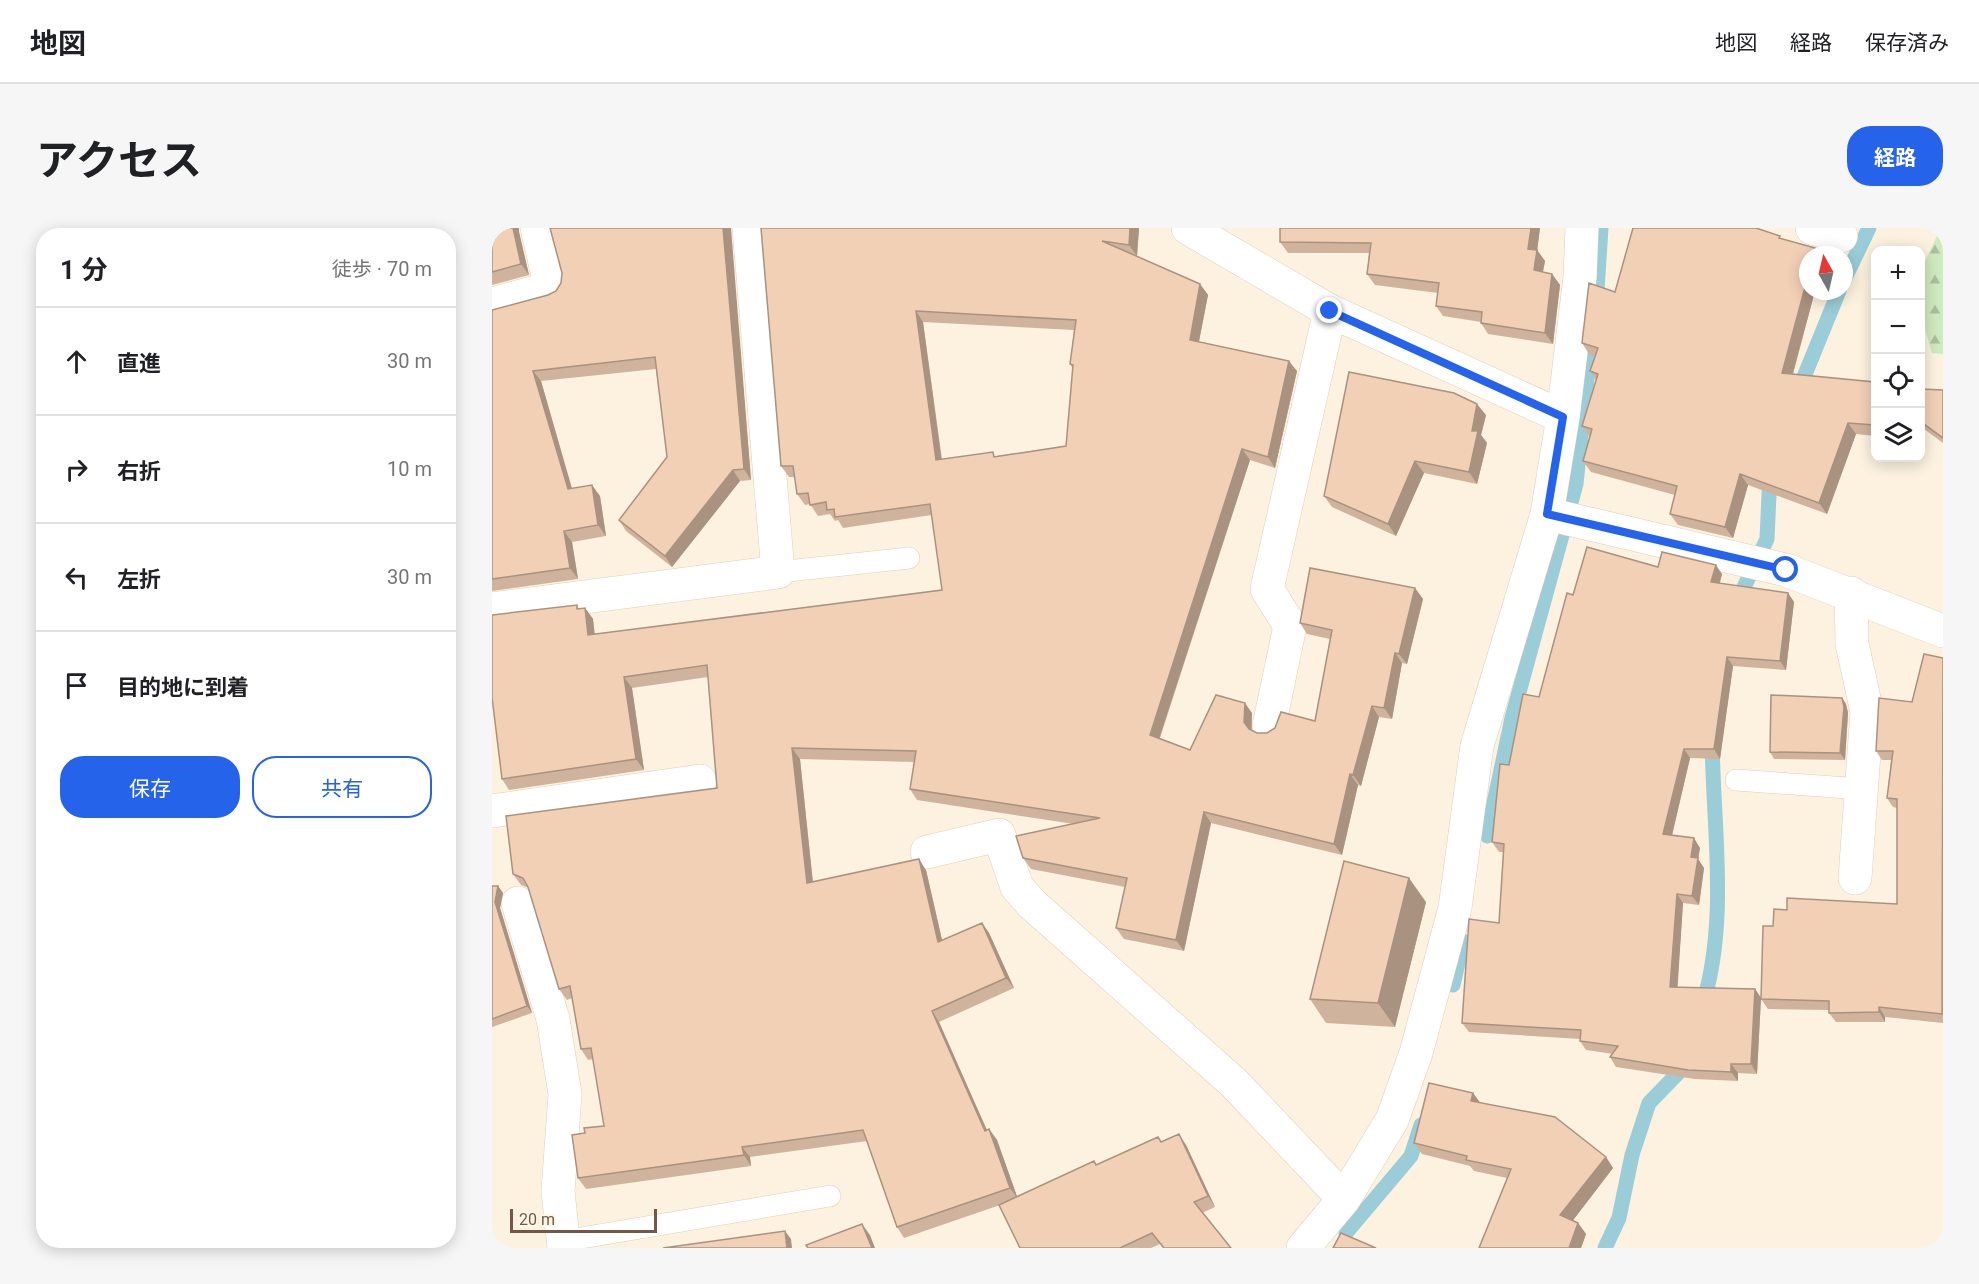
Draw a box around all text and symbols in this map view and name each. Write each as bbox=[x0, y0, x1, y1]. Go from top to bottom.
text: 地図 bbox=[30, 27, 86, 60]
text: 地図 bbox=[1715, 31, 1757, 55]
text: 経路 bbox=[1790, 31, 1832, 55]
text: 保存済み bbox=[1865, 31, 1949, 55]
button: 経路 bbox=[1847, 126, 1943, 186]
text: アクセス bbox=[36, 136, 202, 185]
north arrow bbox=[1799, 246, 1853, 300]
map controls bbox=[1871, 246, 1925, 462]
button: + bbox=[1871, 246, 1925, 300]
text: 1 分 bbox=[60, 255, 107, 285]
text: 徒歩 · 70 m bbox=[332, 257, 432, 281]
route end bbox=[1316, 297, 1342, 323]
button: − bbox=[1871, 300, 1925, 354]
icon: ahead bbox=[60, 345, 93, 378]
text: 30 m bbox=[387, 349, 432, 373]
text: 直進 bbox=[117, 351, 161, 376]
button: locate bbox=[1871, 354, 1925, 408]
button: layers bbox=[1871, 408, 1925, 462]
icon: right bbox=[60, 453, 93, 486]
text: 10 m bbox=[387, 457, 432, 481]
text: 右折 bbox=[117, 459, 161, 484]
route start bbox=[1772, 556, 1798, 582]
icon: left bbox=[60, 561, 93, 594]
text: 30 m bbox=[387, 565, 432, 589]
text: 左折 bbox=[117, 567, 161, 592]
icon: arrive bbox=[60, 669, 93, 702]
text: 目的地に到着 bbox=[117, 675, 249, 700]
button: 保存 bbox=[60, 756, 240, 818]
button: 共有 bbox=[252, 756, 432, 818]
scale bar bbox=[510, 1206, 657, 1234]
text: 20 m bbox=[519, 1210, 555, 1229]

